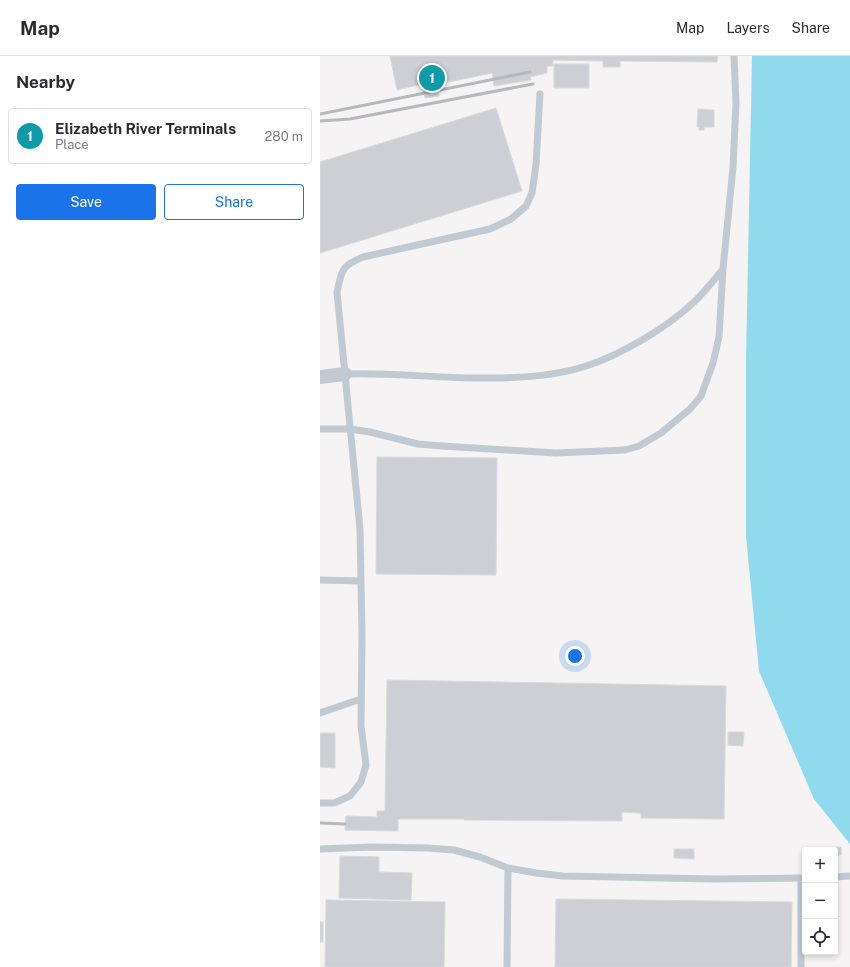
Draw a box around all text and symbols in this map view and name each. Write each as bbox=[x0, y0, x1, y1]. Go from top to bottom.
text: Map bbox=[20, 17, 60, 39]
text: Map bbox=[676, 20, 704, 36]
text: Layers bbox=[726, 20, 770, 36]
text: Share bbox=[792, 20, 830, 36]
pin: 1 bbox=[419, 63, 445, 93]
text: Nearby bbox=[16, 72, 75, 92]
text: Elizabeth River Terminals bbox=[55, 120, 236, 137]
text: 1 bbox=[27, 129, 33, 144]
text: 280 m bbox=[265, 129, 303, 144]
text: Place bbox=[55, 137, 89, 152]
button: Save bbox=[16, 184, 156, 220]
button: Share bbox=[164, 184, 304, 220]
your location bbox=[565, 646, 585, 666]
map controls bbox=[802, 847, 838, 955]
button: + bbox=[802, 847, 838, 883]
button: − bbox=[802, 883, 838, 919]
button: locate bbox=[802, 919, 838, 955]

